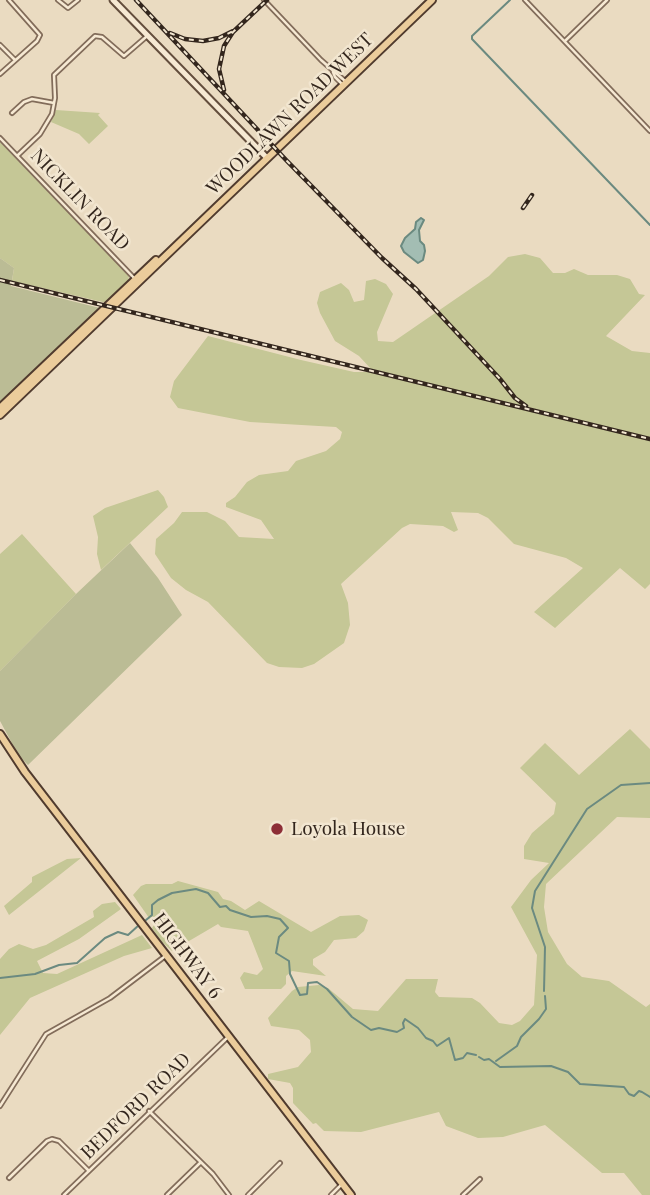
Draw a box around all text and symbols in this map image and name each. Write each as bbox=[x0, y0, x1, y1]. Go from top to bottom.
street label: WOODLAWN ROAD WEST bbox=[202, 28, 378, 200]
street label: NICKLIN ROAD bbox=[26, 144, 134, 256]
place label: Loyola House bbox=[291, 818, 405, 840]
marker: Loyola House bbox=[269, 821, 285, 837]
street label: HIGHWAY 6 bbox=[147, 909, 227, 1003]
street label: BEDFORD ROAD bbox=[76, 1048, 196, 1164]

